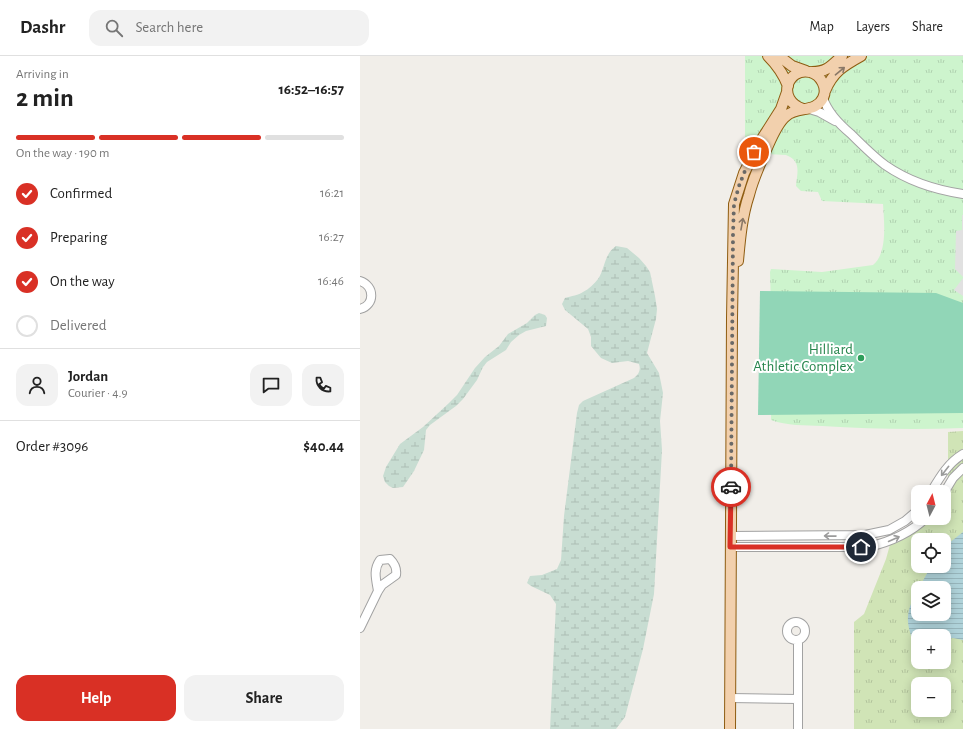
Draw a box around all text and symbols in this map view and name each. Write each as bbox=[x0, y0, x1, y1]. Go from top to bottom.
search box bbox=[89, 10, 369, 46]
icon: search bbox=[103, 17, 125, 39]
text: Dashr bbox=[20, 18, 65, 37]
text: Search here bbox=[135, 20, 203, 35]
text: Map bbox=[809, 20, 834, 34]
text: Layers bbox=[856, 20, 890, 34]
text: Share bbox=[912, 20, 943, 34]
one-way arrow bbox=[834, 66, 845, 75]
text: Arriving in bbox=[16, 68, 69, 81]
text: 16:52–16:57 bbox=[278, 82, 344, 97]
text: 2 min bbox=[16, 85, 74, 111]
pin bbox=[737, 135, 771, 169]
icon: bag bbox=[743, 141, 765, 163]
text: On the way · 190 m bbox=[16, 147, 109, 160]
icon: check bbox=[16, 183, 38, 205]
text: Confirmed bbox=[50, 186, 112, 201]
text: 16:21 bbox=[320, 187, 344, 200]
one-way arrow bbox=[739, 218, 747, 231]
icon: check bbox=[16, 227, 38, 249]
text: Preparing bbox=[50, 230, 107, 245]
text: 16:27 bbox=[319, 231, 344, 244]
icon: check bbox=[16, 271, 38, 293]
text: On the way bbox=[50, 274, 115, 289]
text: 16:46 bbox=[318, 275, 344, 288]
text: Delivered bbox=[50, 318, 107, 333]
place label: Hilliard Athletic Complex bbox=[753, 342, 853, 374]
marker: Hilliard Athletic Complex bbox=[856, 353, 866, 363]
button: person bbox=[16, 364, 58, 406]
button: chat bbox=[250, 364, 292, 406]
button: phone bbox=[302, 364, 344, 406]
text: Jordan bbox=[68, 369, 108, 384]
text: Courier · 4.9 bbox=[68, 387, 128, 400]
text: Order #3096 bbox=[16, 439, 88, 454]
text: $40.44 bbox=[303, 439, 344, 454]
one-way arrow bbox=[940, 466, 949, 476]
courier bbox=[711, 467, 751, 507]
icon: car bbox=[720, 476, 742, 498]
north arrow bbox=[911, 485, 951, 525]
map controls bbox=[911, 485, 951, 717]
pin bbox=[844, 530, 878, 564]
one-way arrow bbox=[824, 532, 837, 540]
button: locate bbox=[911, 533, 951, 573]
one-way arrow bbox=[888, 535, 900, 542]
icon: home bbox=[850, 536, 872, 558]
button: layers bbox=[911, 581, 951, 621]
button: + bbox=[911, 629, 951, 669]
button: Help bbox=[16, 675, 176, 721]
button: Share bbox=[184, 675, 344, 721]
button: − bbox=[911, 677, 951, 717]

